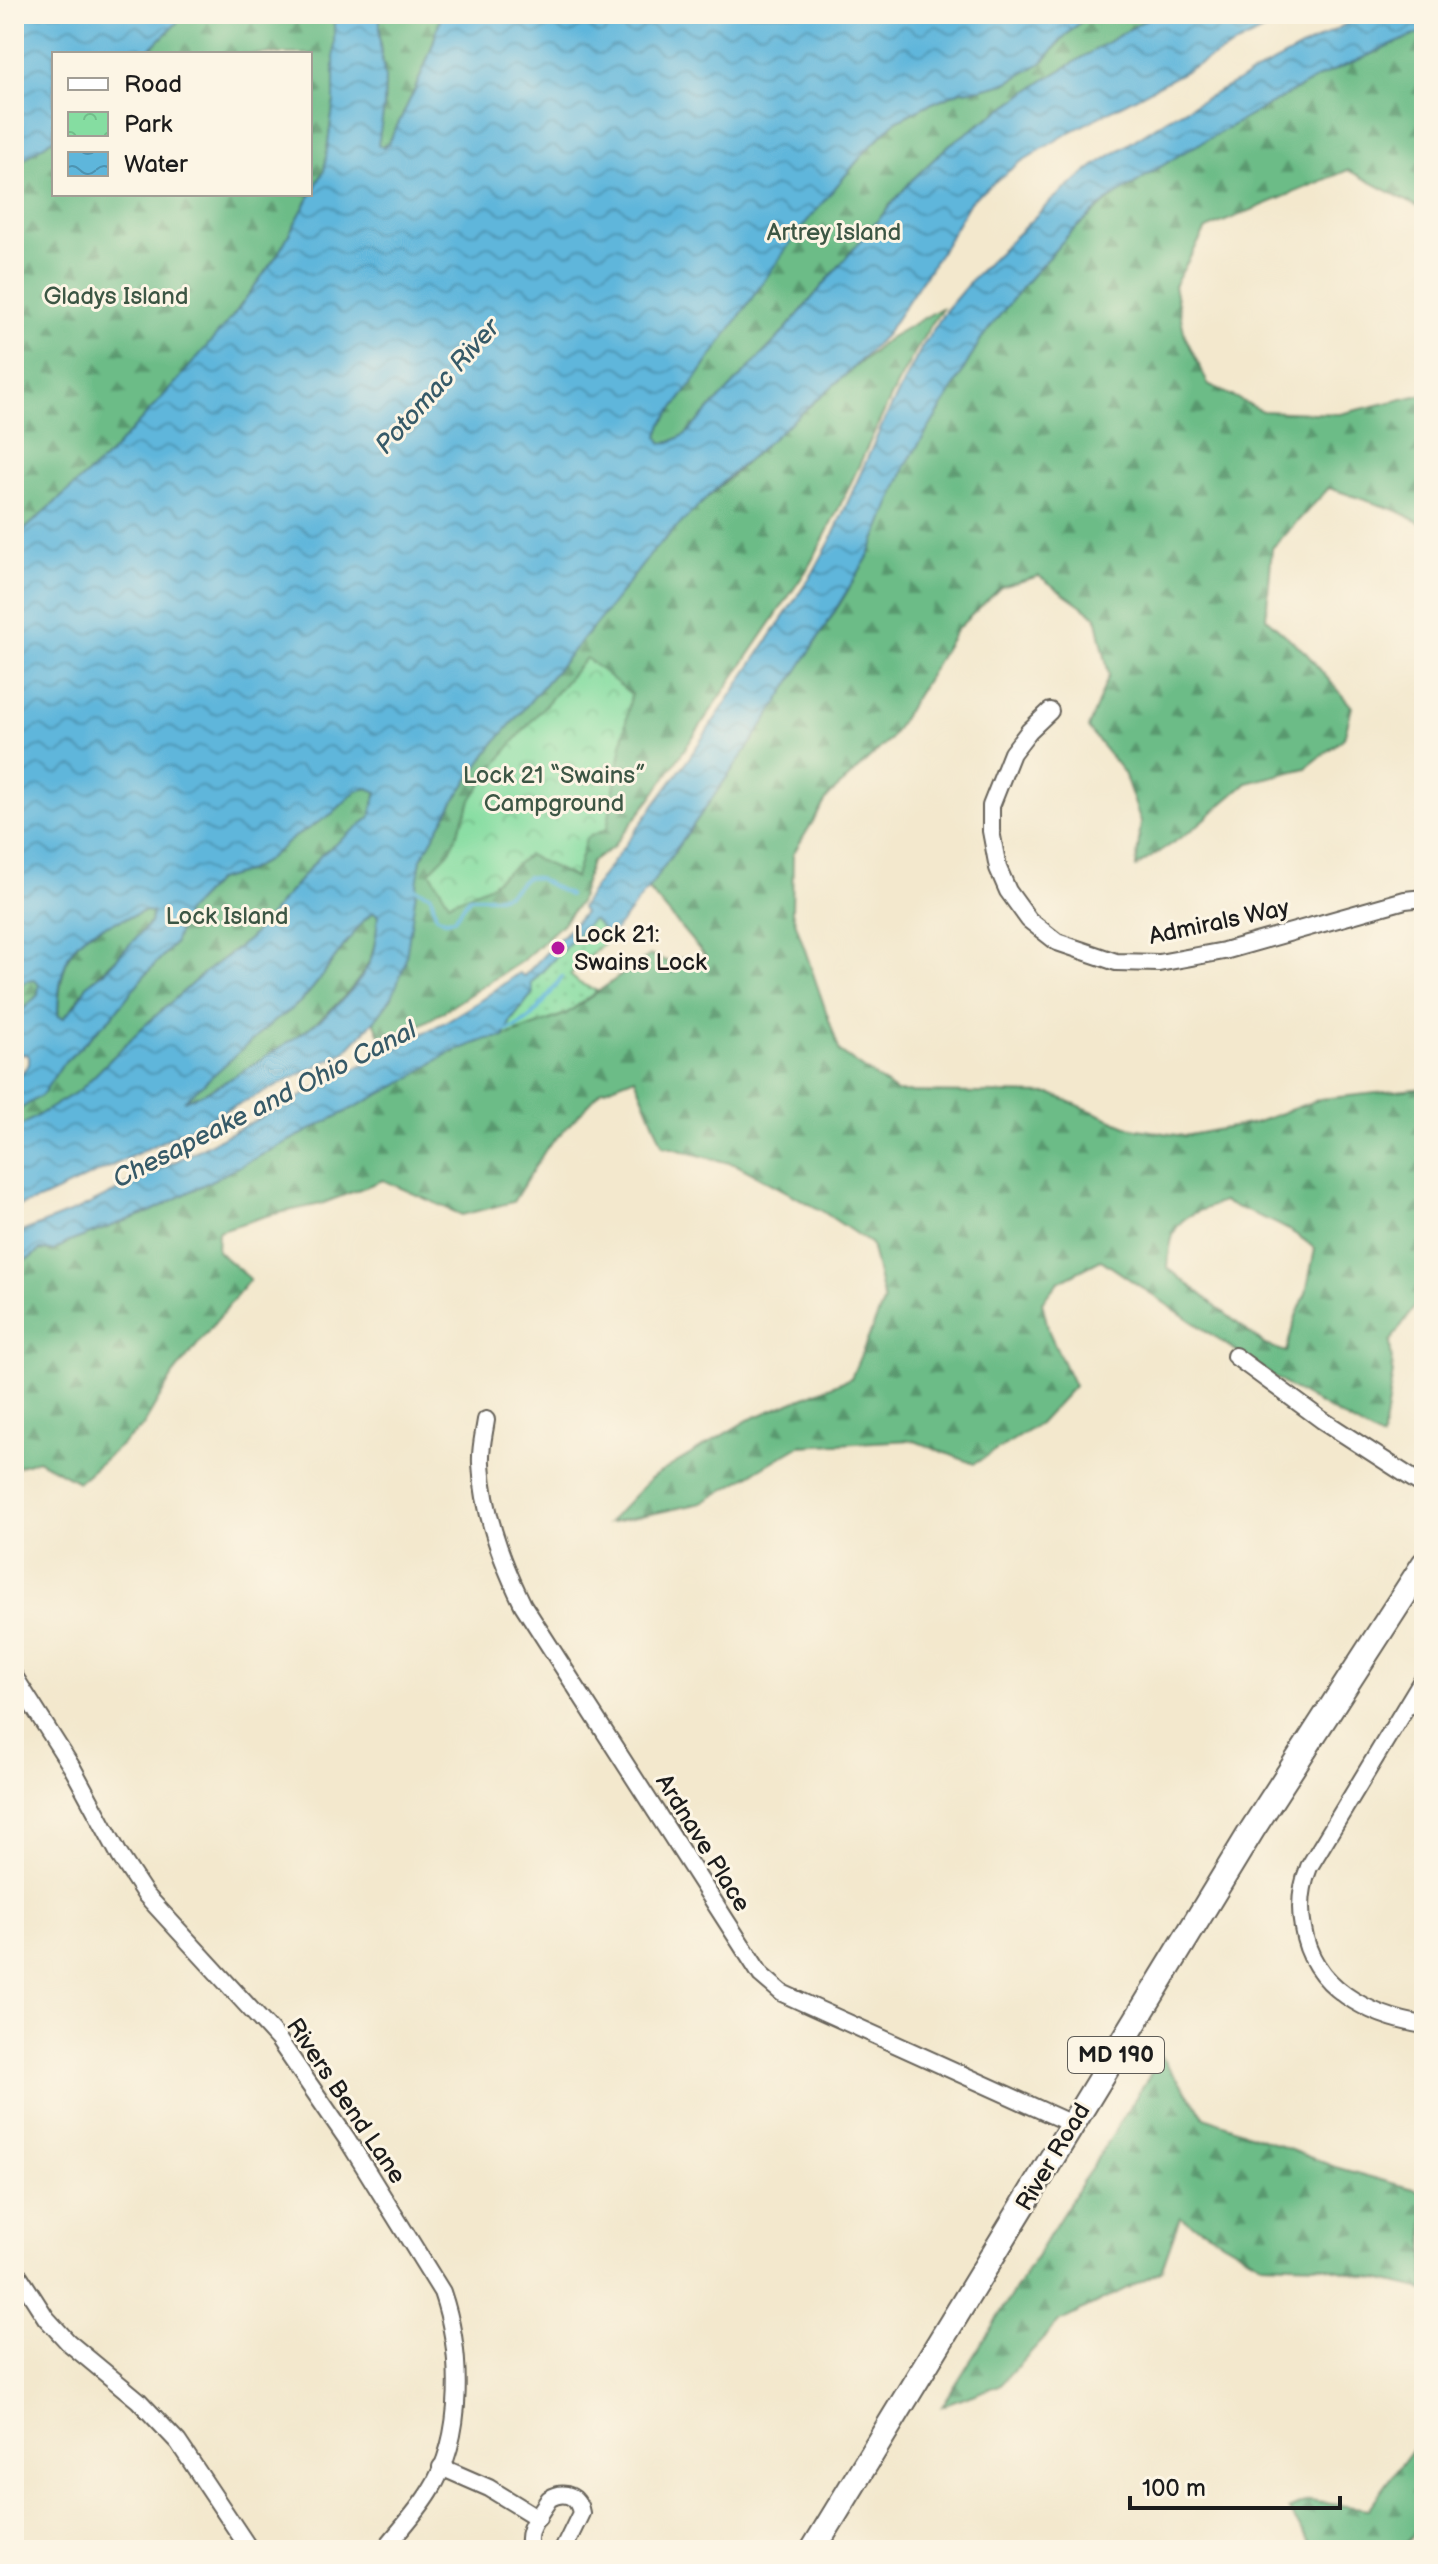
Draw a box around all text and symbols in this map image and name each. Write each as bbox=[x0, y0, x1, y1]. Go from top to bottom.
legend bbox=[52, 52, 312, 196]
text: Road bbox=[124, 70, 182, 99]
text: Park bbox=[124, 110, 172, 139]
text: Water bbox=[124, 150, 188, 179]
park label: Artrey Island bbox=[767, 218, 901, 247]
park label: Gladys Island bbox=[44, 282, 188, 311]
water label: Potomac River bbox=[369, 312, 508, 461]
park label: Lock 21 “Swains” Campground bbox=[463, 761, 645, 818]
street label: Admirals Way bbox=[1146, 893, 1292, 951]
park label: Lock Island bbox=[165, 902, 289, 931]
place label: Lock 21: Swains Lock bbox=[574, 920, 707, 977]
marker: Lock 21: Swains Lock bbox=[549, 939, 567, 957]
water label: Chesapeake and Ohio Canal bbox=[108, 1014, 423, 1195]
street label: Ardnave Place bbox=[649, 1769, 757, 1917]
street label: Rivers Bend Lane bbox=[280, 2013, 412, 2189]
road number: MD 190 bbox=[1068, 2037, 1164, 2073]
street label: River Road bbox=[1010, 2098, 1096, 2216]
scale bar bbox=[1130, 2460, 1340, 2510]
text: 100 m bbox=[1142, 2474, 1206, 2503]

